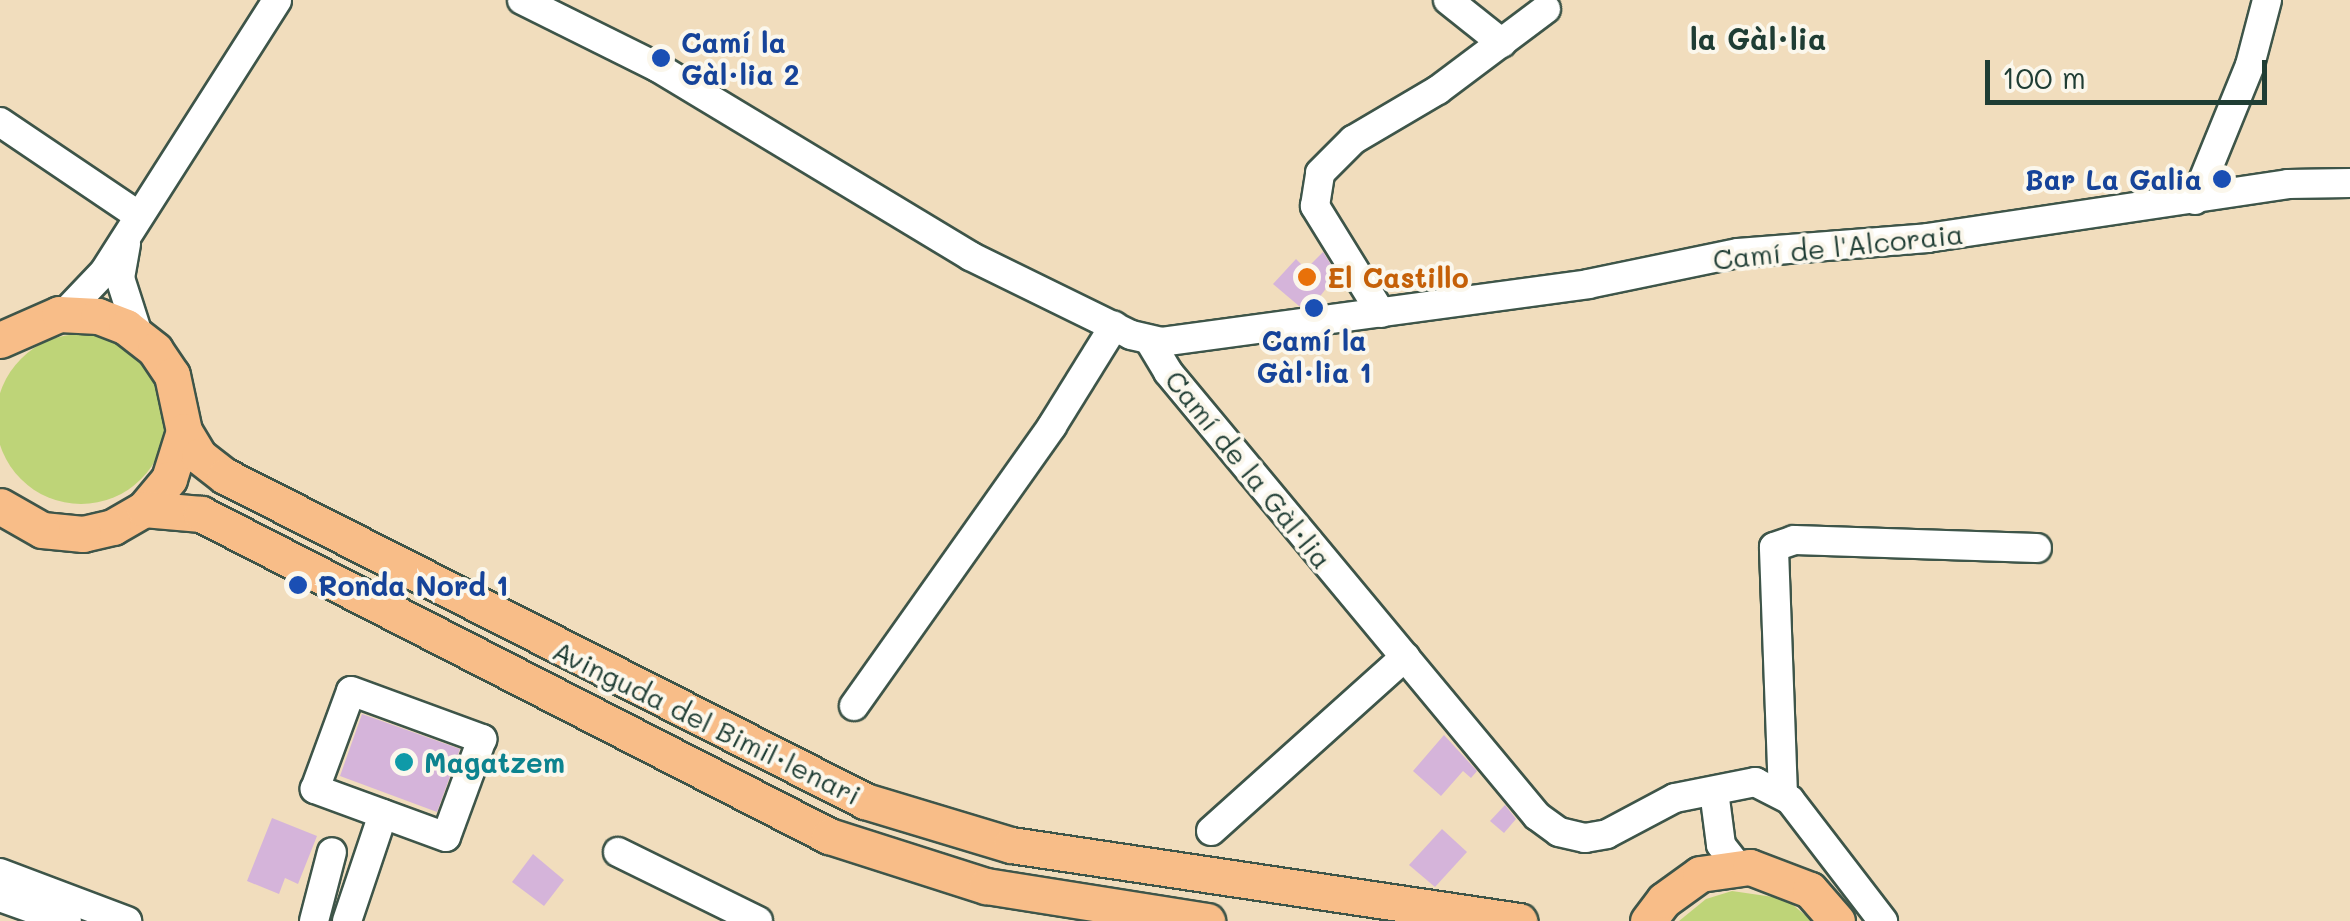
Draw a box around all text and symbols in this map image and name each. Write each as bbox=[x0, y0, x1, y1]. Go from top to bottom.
district label: la Gàl·lia bbox=[1690, 20, 1826, 56]
place label: Camí la Gàl·lia 2 bbox=[681, 25, 799, 91]
scale bar bbox=[1990, 40, 2272, 102]
marker: Camí la Gàl·lia 2 bbox=[650, 47, 672, 69]
text: 100 m bbox=[2002, 57, 2086, 97]
place label: Bar La Galia bbox=[2025, 162, 2202, 196]
marker: Bar La Galia bbox=[2211, 168, 2233, 190]
street label: Camí de l'Alcoraia bbox=[1711, 216, 1965, 276]
place label: El Castillo bbox=[1327, 260, 1469, 294]
marker: El Castillo bbox=[1296, 266, 1318, 288]
marker: Camí la Gàl·lia 1 bbox=[1303, 297, 1325, 319]
place label: Camí la Gàl·lia 1 bbox=[1256, 323, 1372, 389]
street label: Camí de la Gàl·lia bbox=[1159, 363, 1339, 575]
place label: Ronda Nord 1 bbox=[318, 568, 508, 602]
marker: Ronda Nord 1 bbox=[287, 574, 309, 596]
street label: Avinguda del Bimil·lenari bbox=[548, 633, 866, 811]
place label: Magatzem bbox=[424, 745, 565, 779]
marker: Magatzem bbox=[393, 751, 415, 773]

